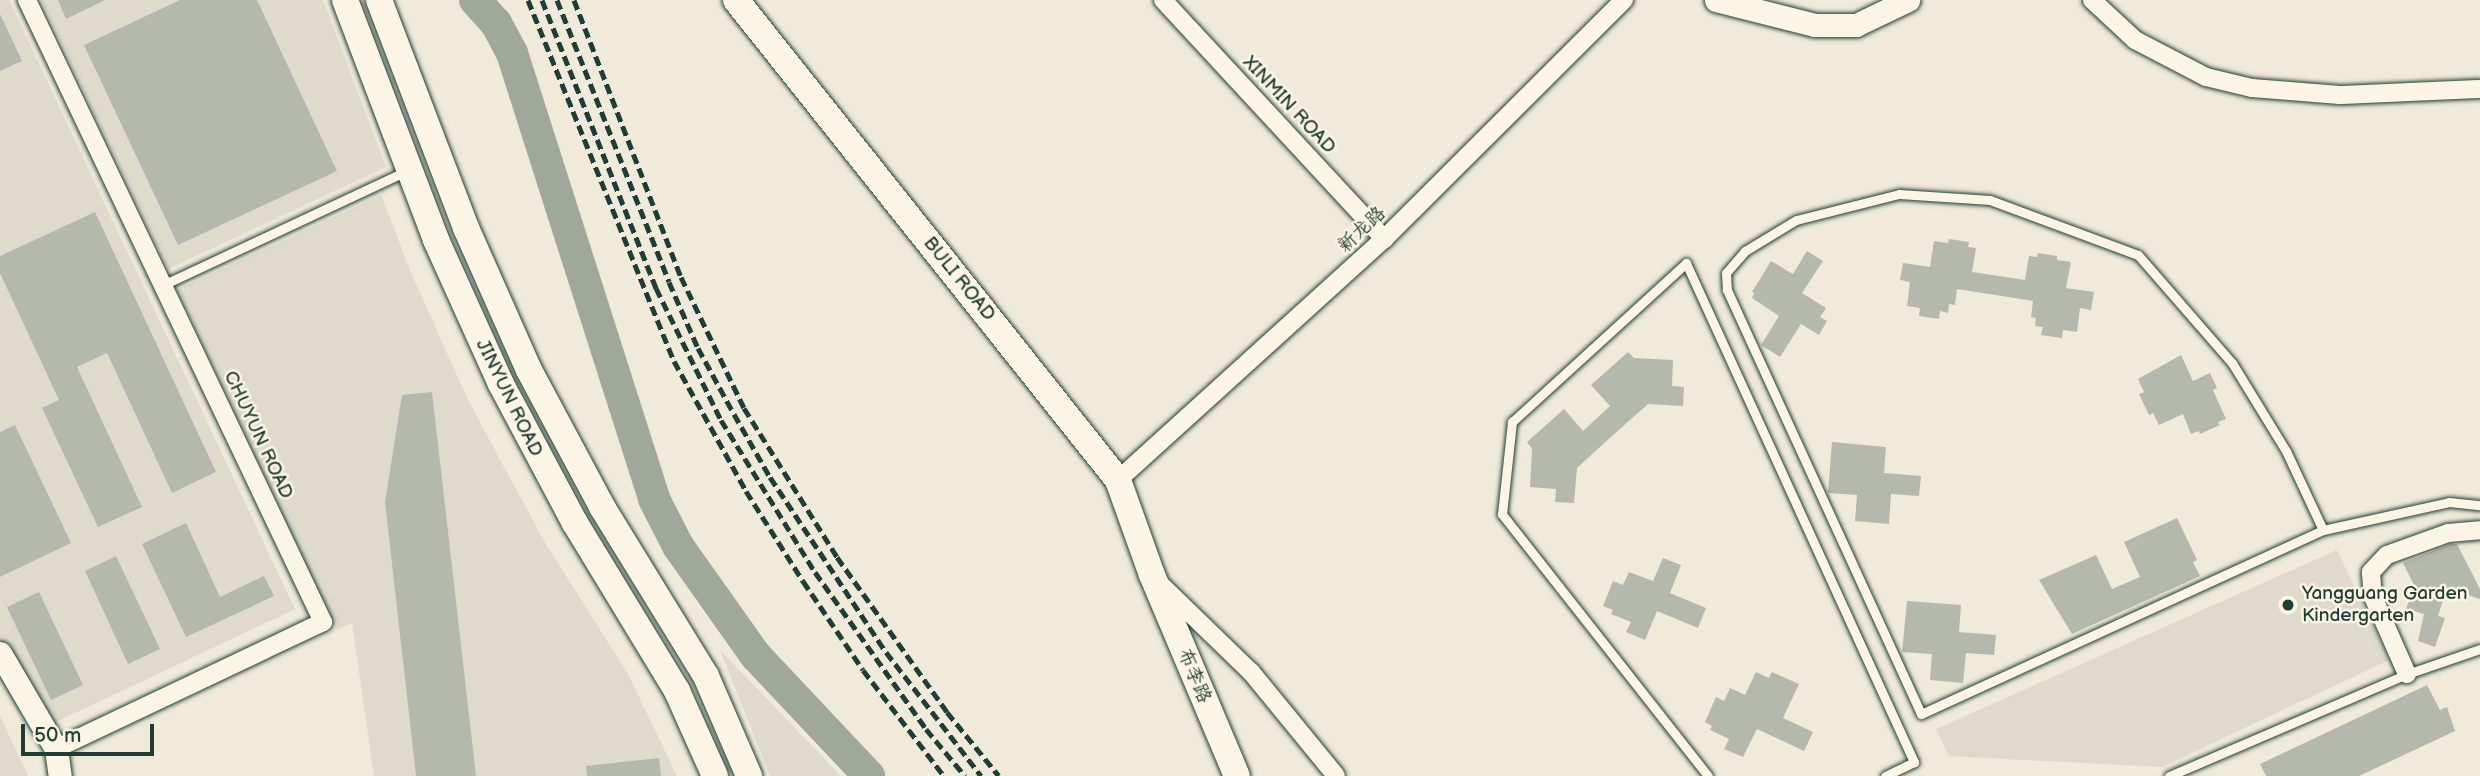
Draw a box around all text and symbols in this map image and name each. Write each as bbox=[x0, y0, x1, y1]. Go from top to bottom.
street label: XINMIN ROAD bbox=[1238, 51, 1340, 159]
street label: 新龙路 bbox=[1333, 202, 1391, 258]
street label: BULI ROAD bbox=[918, 232, 1000, 326]
street label: JINYUN ROAD bbox=[471, 336, 547, 460]
street label: CHUYUN ROAD bbox=[218, 367, 298, 503]
place label: Yangguang Garden Kindergarten bbox=[2302, 583, 2467, 627]
marker: Yangguang Garden Kindergarten bbox=[2280, 597, 2296, 613]
street label: 布李路 bbox=[1172, 645, 1216, 707]
scale bar bbox=[24, 710, 158, 754]
text: 50 m bbox=[34, 723, 81, 748]

